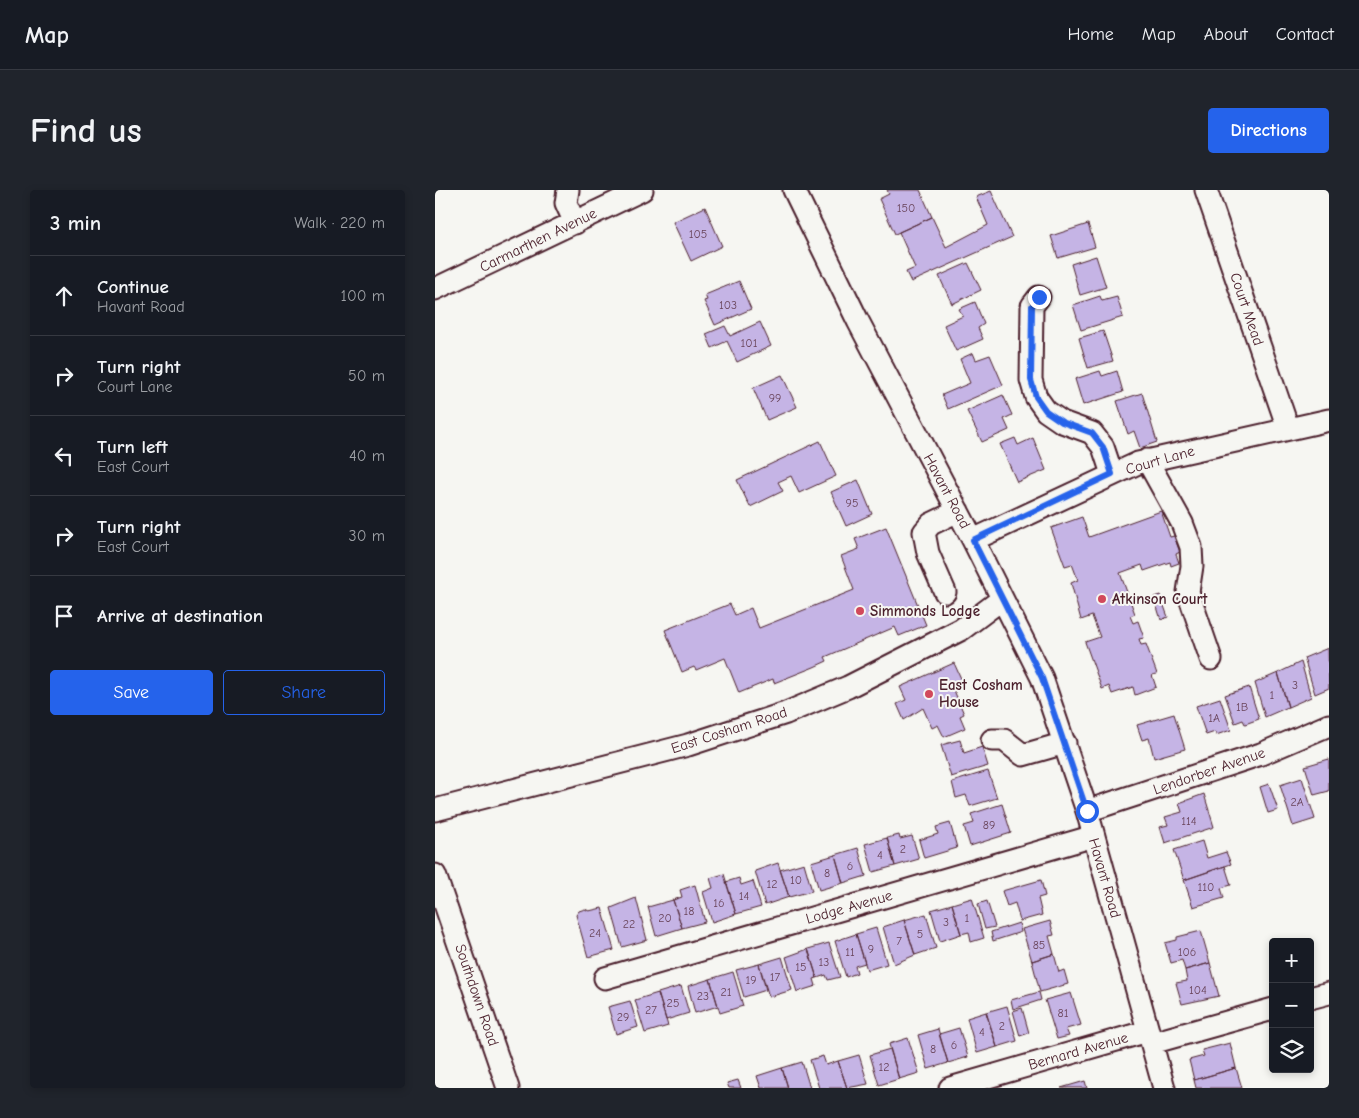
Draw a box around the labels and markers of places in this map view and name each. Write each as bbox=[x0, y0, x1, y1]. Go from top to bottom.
place label: Atkinson Court bbox=[1112, 590, 1208, 608]
marker: Atkinson Court bbox=[1096, 593, 1108, 605]
place label: Simmonds Lodge bbox=[870, 602, 980, 620]
marker: Simmonds Lodge bbox=[854, 605, 866, 617]
place label: East Cosham House bbox=[939, 676, 1023, 711]
marker: East Cosham House bbox=[923, 688, 935, 700]

